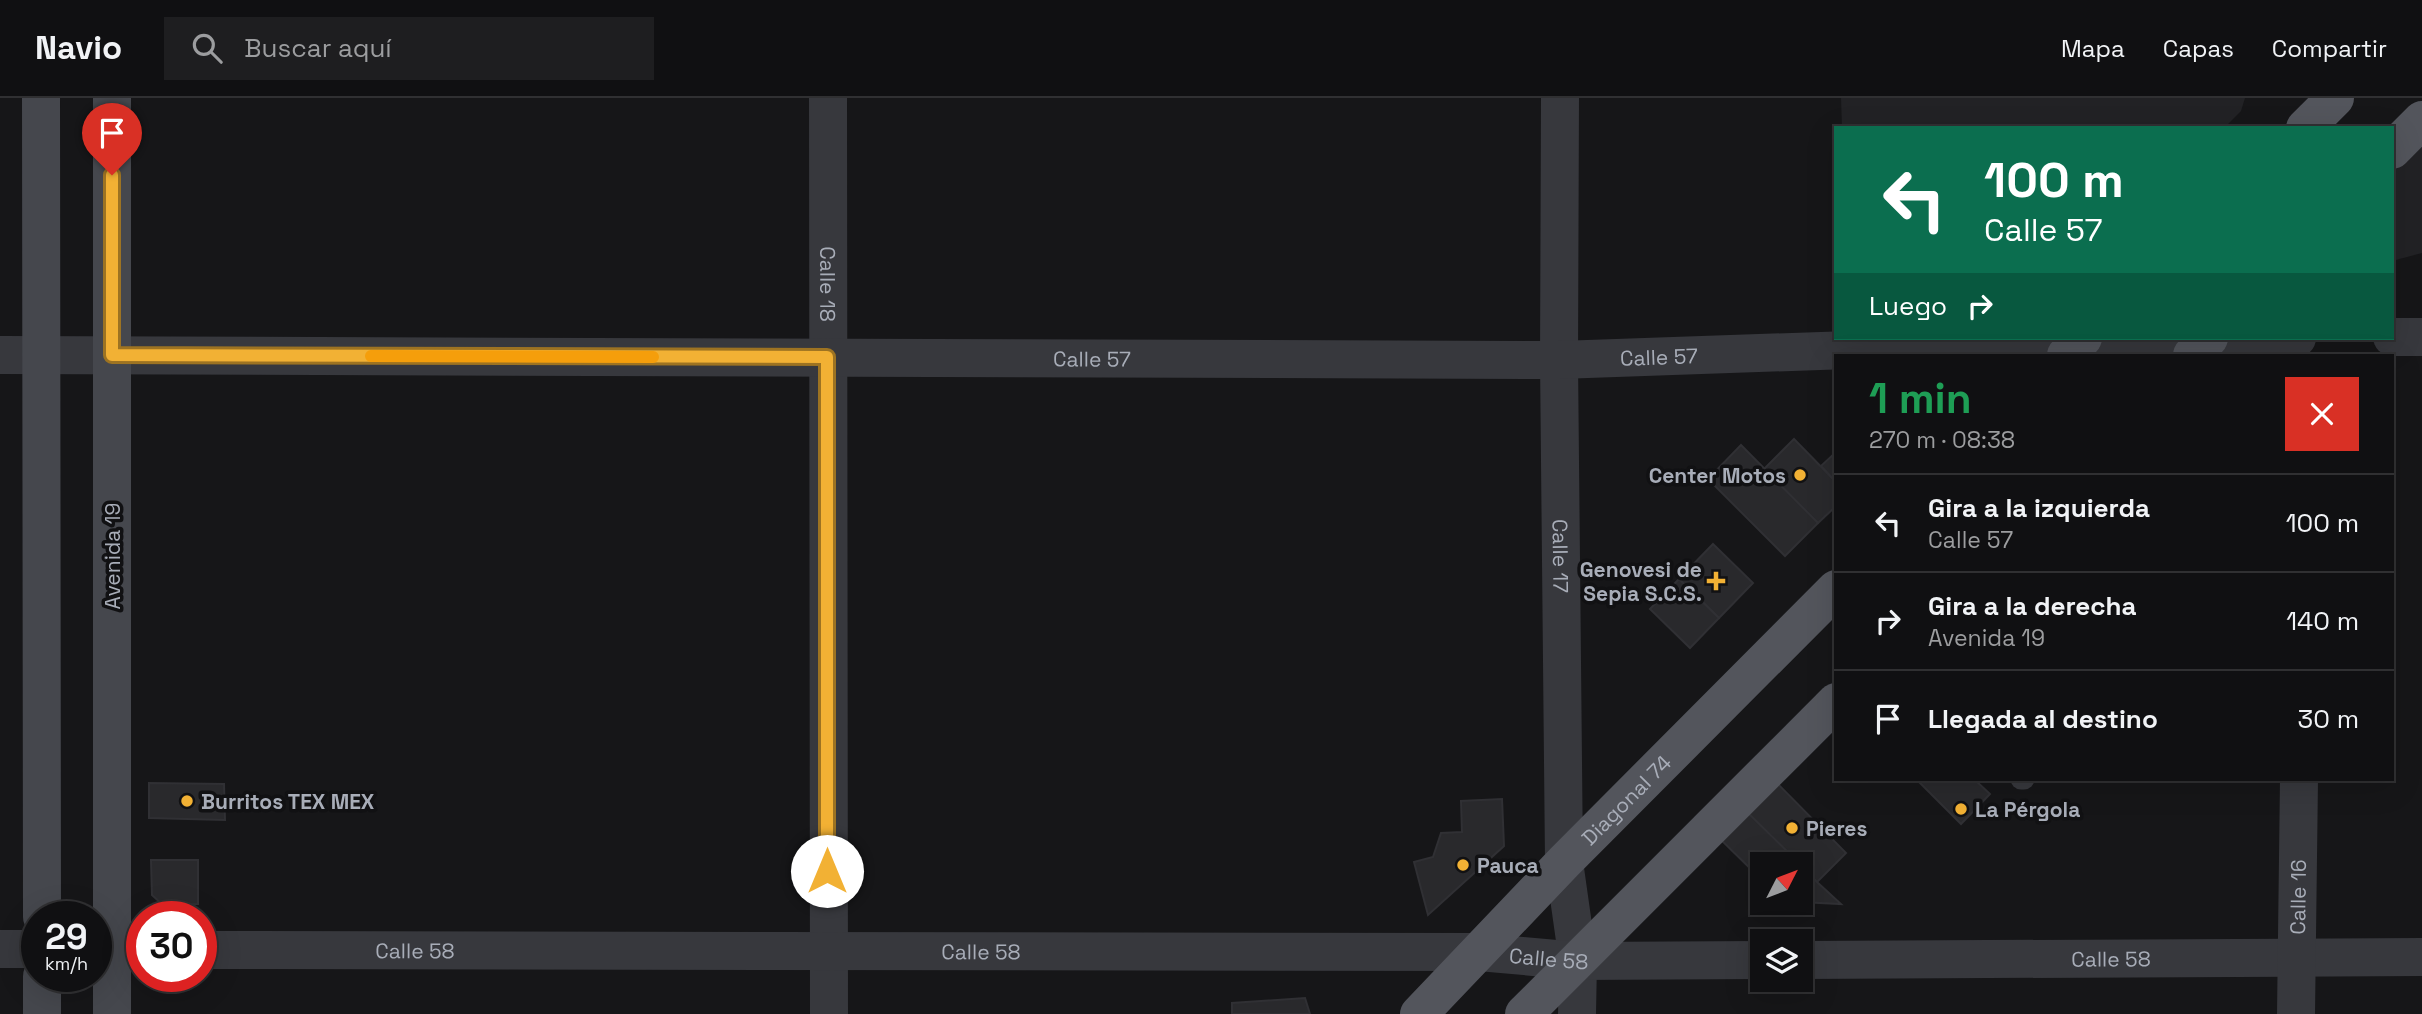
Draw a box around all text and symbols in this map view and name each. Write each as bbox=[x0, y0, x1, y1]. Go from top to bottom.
search box bbox=[164, 17, 654, 80]
text: Navio bbox=[35, 27, 122, 69]
icon: search bbox=[188, 29, 226, 67]
text: Buscar aquí bbox=[244, 31, 392, 65]
text: Mapa bbox=[2061, 33, 2125, 64]
text: Capas bbox=[2163, 33, 2234, 64]
text: Compartir bbox=[2272, 33, 2387, 64]
pin bbox=[82, 103, 142, 175]
icon: arrive bbox=[93, 114, 131, 152]
text: 100 m bbox=[1984, 149, 2124, 211]
icon: left bbox=[1869, 154, 1960, 245]
text: Calle 57 bbox=[1984, 210, 2103, 250]
street label: Calle 18 bbox=[815, 246, 842, 322]
icon: right bbox=[1961, 287, 1999, 325]
text: Luego bbox=[1869, 289, 1947, 323]
street label: Calle 57 bbox=[1620, 342, 1698, 371]
street label: Calle 57 bbox=[1053, 345, 1131, 372]
text: 1 min bbox=[1869, 372, 1972, 425]
button: close bbox=[2285, 377, 2359, 451]
text: 270 m · 08:38 bbox=[1869, 425, 2015, 455]
place label: Center Motos bbox=[1649, 462, 1786, 489]
marker: Center Motos bbox=[1792, 467, 1808, 483]
text: Gira a la izquierda bbox=[1928, 491, 2150, 525]
street label: Avenida 19 bbox=[99, 503, 126, 609]
icon: left bbox=[1869, 504, 1907, 542]
text: 100 m bbox=[2286, 506, 2359, 540]
street label: Calle 17 bbox=[1547, 519, 1575, 593]
text: Calle 57 bbox=[1928, 525, 2013, 555]
place label: Genovesi de Sepia S.C.S. bbox=[1580, 556, 1702, 607]
marker: Genovesi de Sepia S.C.S. bbox=[1708, 573, 1724, 589]
text: Gira a la derecha bbox=[1928, 589, 2137, 623]
icon: right bbox=[1869, 602, 1907, 640]
text: 140 m bbox=[2286, 604, 2359, 638]
text: Avenida 19 bbox=[1928, 623, 2045, 653]
icon: arrive bbox=[1869, 700, 1907, 738]
text: Llegada al destino bbox=[1928, 702, 2158, 736]
text: 30 m bbox=[2298, 702, 2359, 736]
street label: Diagonal 74 bbox=[1575, 749, 1677, 851]
place label: Burritos TEX MEX bbox=[201, 788, 375, 815]
marker: Burritos TEX MEX bbox=[179, 793, 195, 809]
place label: La Pérgola bbox=[1975, 796, 2080, 823]
marker: La Pérgola bbox=[1953, 801, 1969, 817]
place label: Pieres bbox=[1806, 815, 1867, 842]
marker: Pieres bbox=[1784, 820, 1800, 836]
position arrow bbox=[790, 834, 864, 908]
place label: Pauca bbox=[1477, 852, 1539, 879]
north arrow bbox=[1750, 852, 1813, 915]
map controls bbox=[1750, 852, 1813, 992]
marker: Pauca bbox=[1455, 857, 1471, 873]
street label: Calle 16 bbox=[2284, 859, 2311, 935]
speed limit sign: 30 bbox=[126, 901, 217, 992]
text: 29 bbox=[45, 915, 88, 959]
button: layers bbox=[1750, 929, 1813, 992]
street label: Calle 58 bbox=[375, 937, 455, 964]
street label: Calle 58 bbox=[941, 938, 1021, 965]
street label: Calle 58 bbox=[1508, 941, 1588, 975]
street label: Calle 58 bbox=[2071, 945, 2151, 972]
text: km/h bbox=[45, 952, 88, 975]

